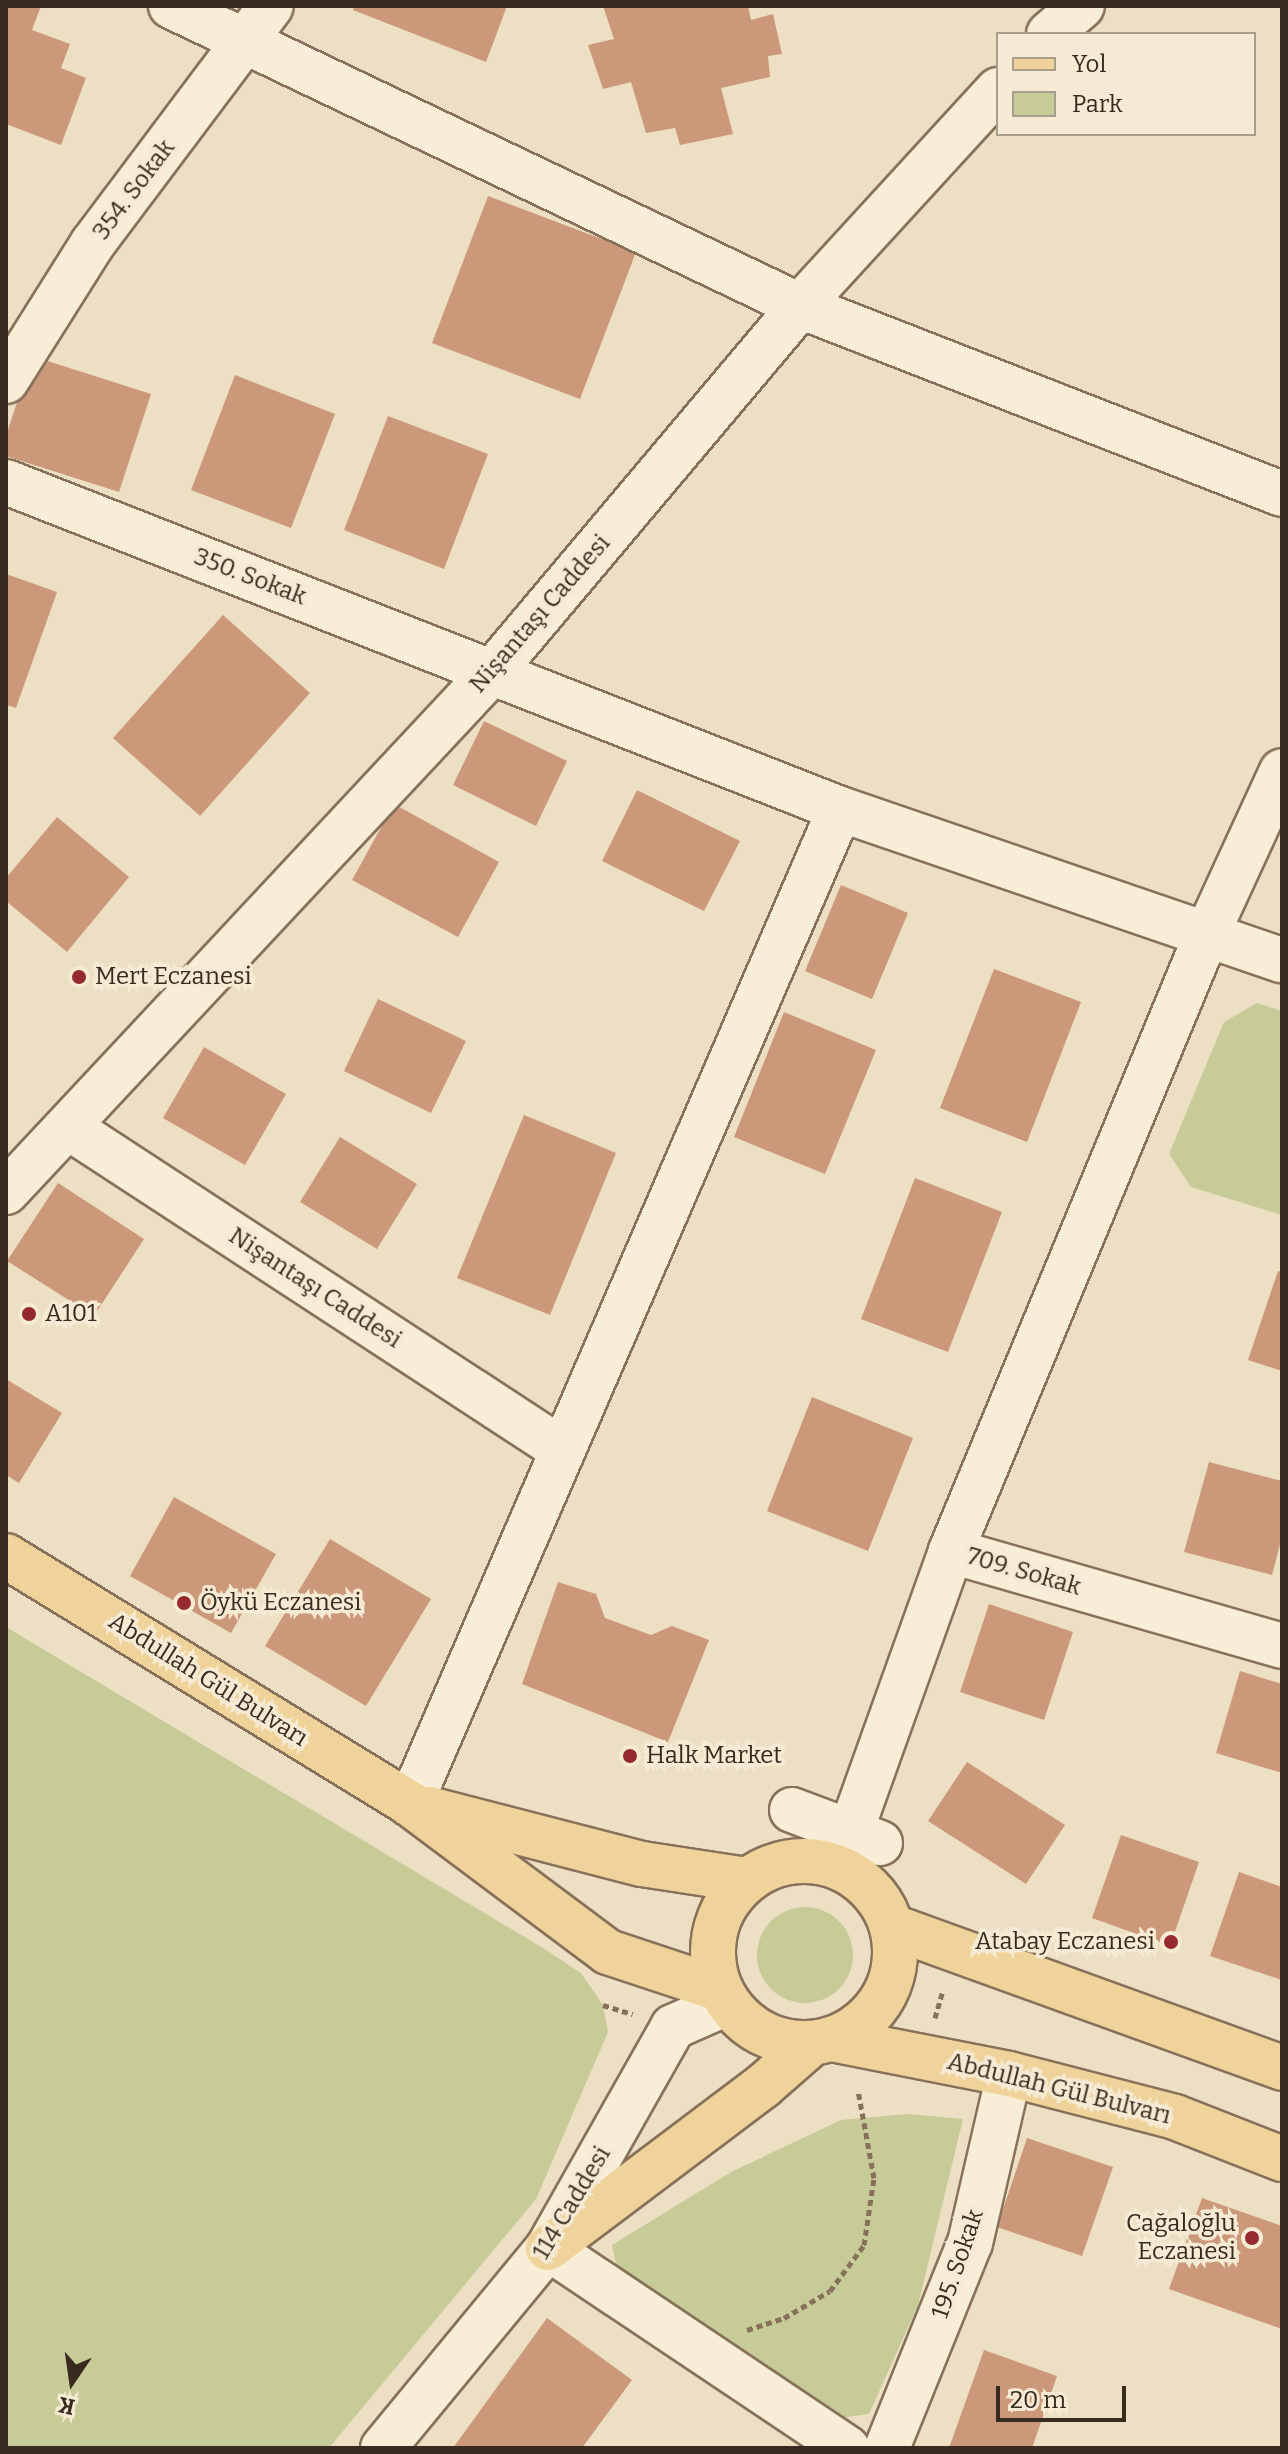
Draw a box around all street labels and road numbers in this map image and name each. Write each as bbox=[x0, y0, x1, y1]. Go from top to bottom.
street label: 354. Sokak bbox=[87, 134, 181, 246]
street label: Nişantaşı Caddesi bbox=[464, 529, 616, 699]
street label: 350. Sokak bbox=[190, 542, 310, 612]
street label: Nişantaşı Caddesi bbox=[223, 1221, 407, 1355]
street label: 709. Sokak bbox=[964, 1542, 1084, 1602]
street label: Abdullah Gül Bulvarı bbox=[103, 1607, 313, 1753]
street label: Abdullah Gül Bulvarı bbox=[944, 2047, 1174, 2131]
street label: 114 Caddesi bbox=[527, 2141, 617, 2265]
street label: 195. Sokak bbox=[926, 2206, 990, 2322]

